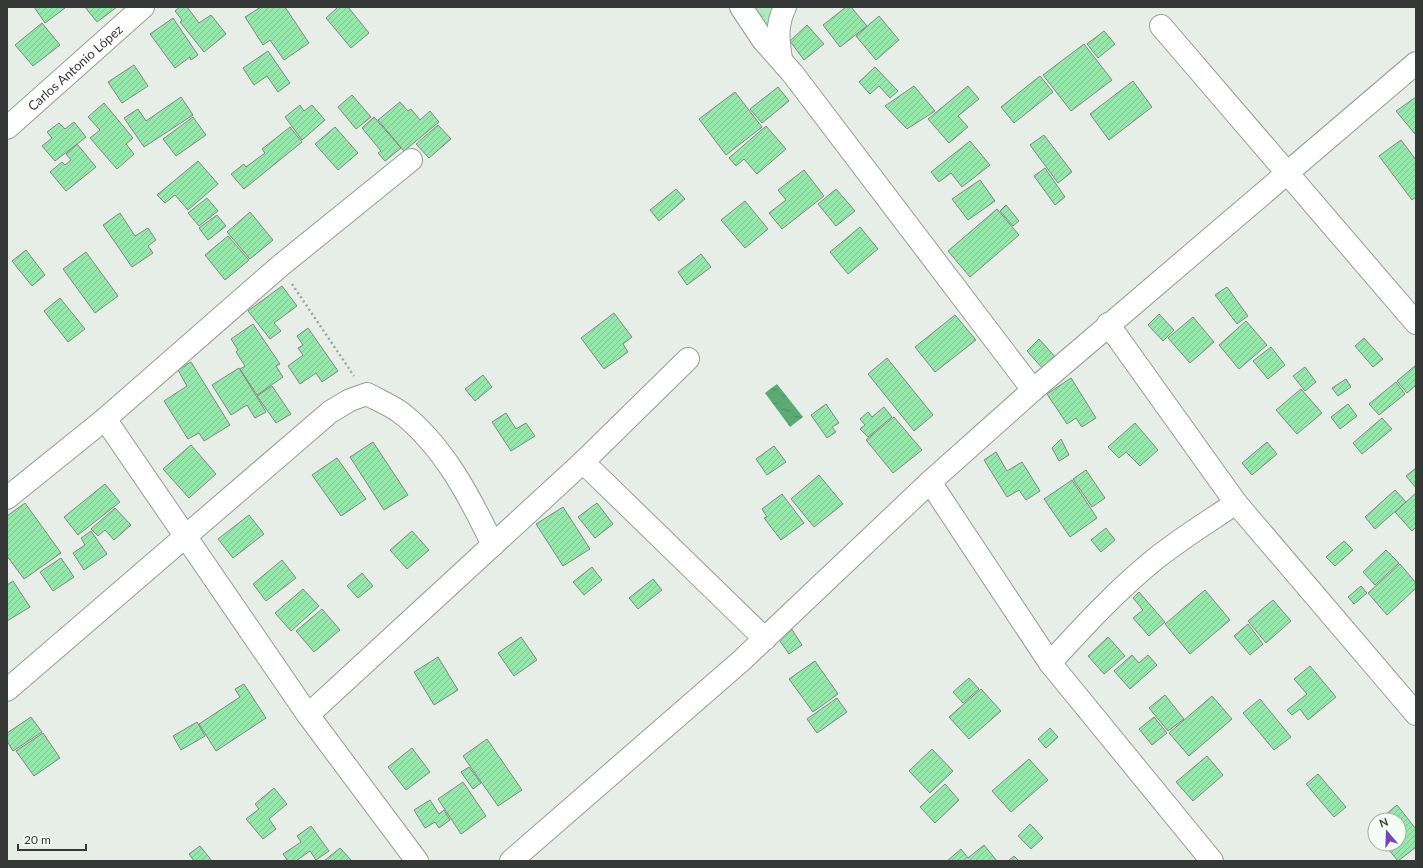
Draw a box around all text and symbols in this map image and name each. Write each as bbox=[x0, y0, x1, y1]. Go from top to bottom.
street label: Carlos Antonio López bbox=[24, 21, 126, 114]
north arrow bbox=[1367, 812, 1407, 852]
text: N bbox=[1377, 815, 1390, 830]
scale bar bbox=[18, 826, 86, 852]
text: 20 m bbox=[24, 832, 51, 847]

